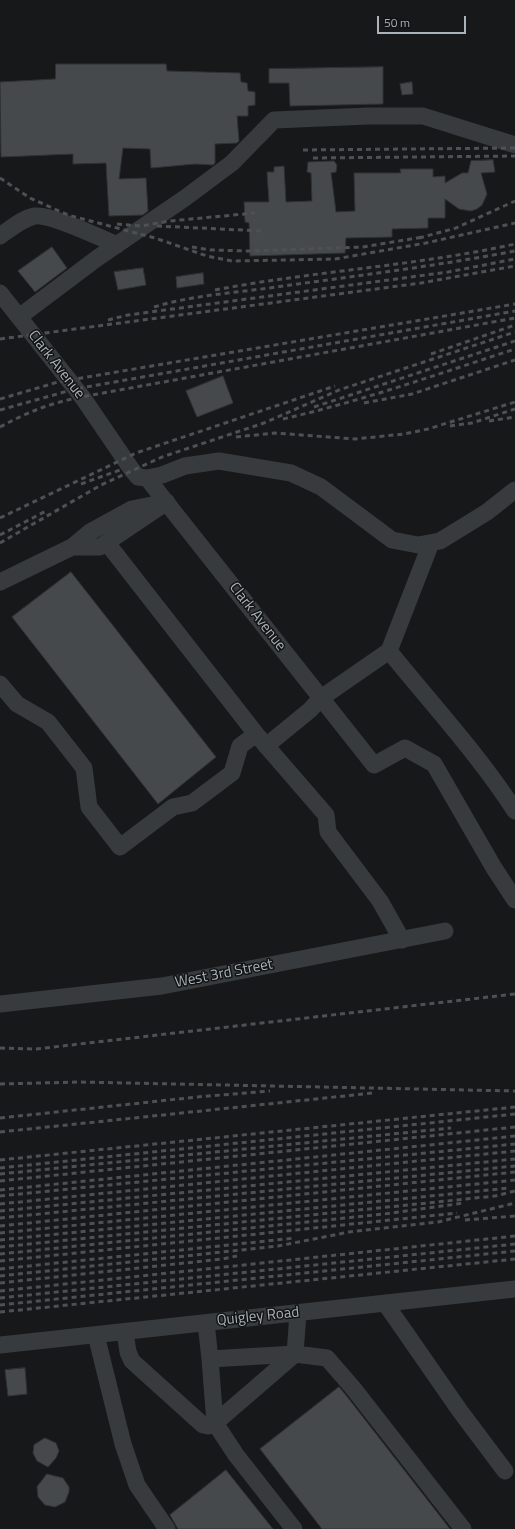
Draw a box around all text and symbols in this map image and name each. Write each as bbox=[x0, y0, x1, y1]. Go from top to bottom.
scale bar bbox=[379, 8, 468, 34]
text: 50 m bbox=[384, 13, 410, 32]
street label: Clark Avenue bbox=[24, 327, 88, 403]
street label: Clark Avenue bbox=[225, 579, 289, 655]
street label: West 3rd Street bbox=[173, 956, 275, 992]
street label: Quigley Road bbox=[216, 1304, 300, 1330]

